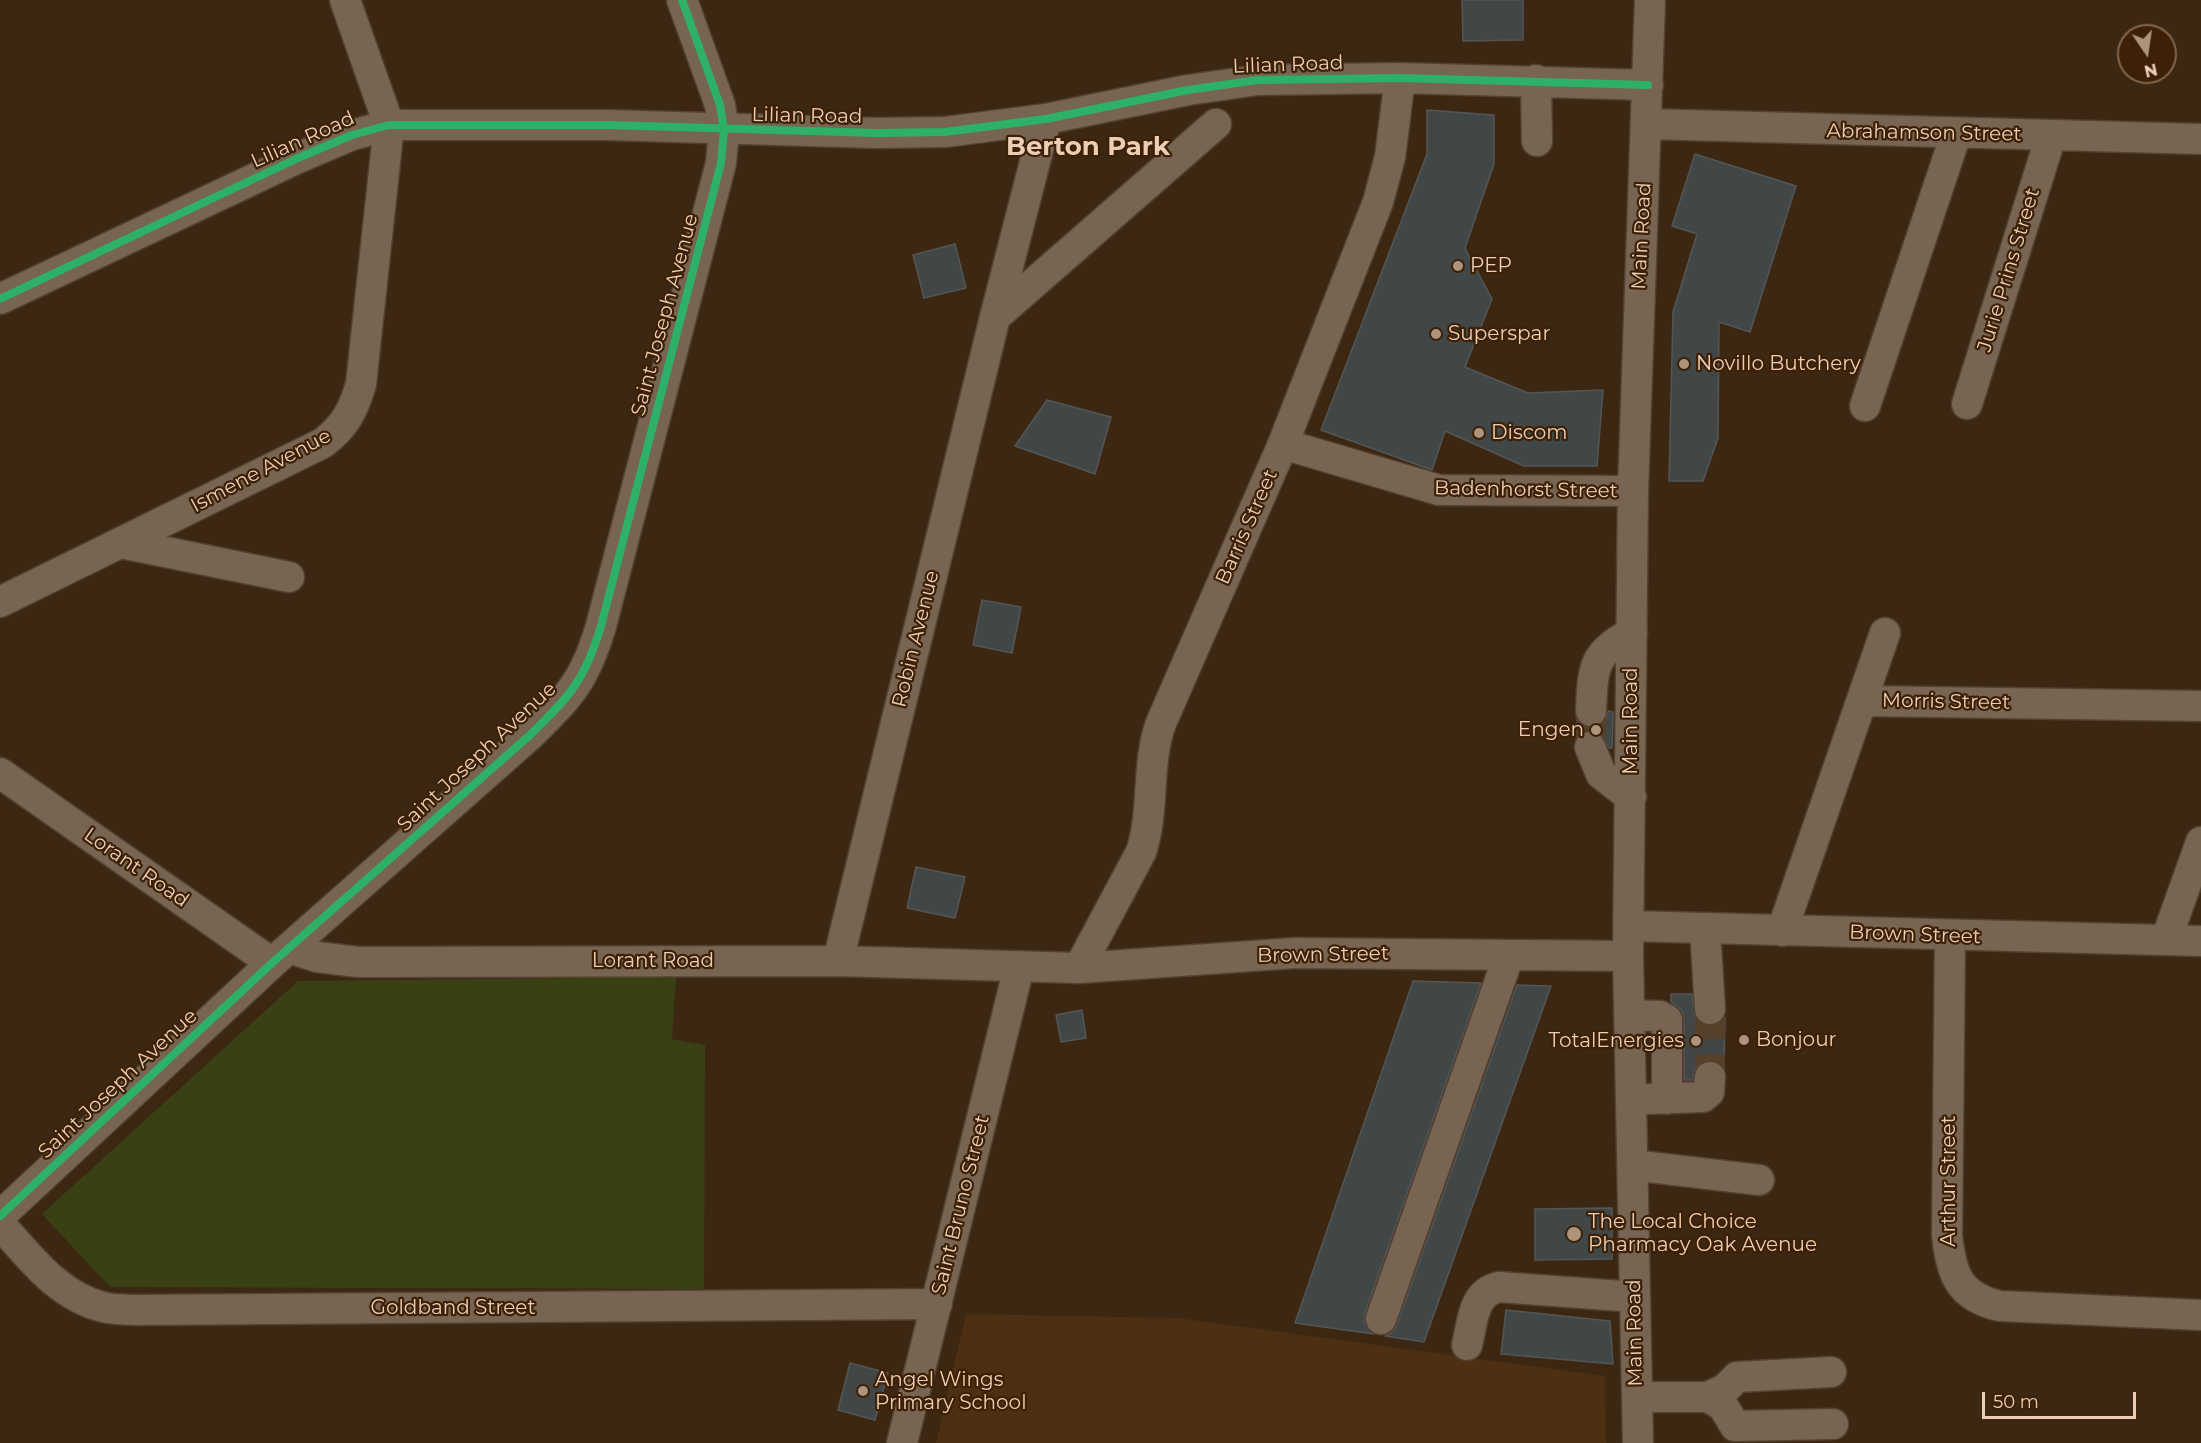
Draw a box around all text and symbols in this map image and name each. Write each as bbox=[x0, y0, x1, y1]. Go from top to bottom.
north arrow bbox=[2117, 24, 2177, 84]
street label: Lilian Road bbox=[1232, 51, 1344, 79]
text: N bbox=[2142, 59, 2159, 81]
street label: Lilian Road bbox=[751, 103, 863, 129]
street label: Lilian Road bbox=[248, 107, 358, 173]
street label: Abrahamson Street bbox=[1826, 119, 2022, 147]
district label: Berton Park bbox=[1006, 131, 1170, 163]
street label: Main Road bbox=[1627, 182, 1657, 290]
street label: Jurie Prins Street bbox=[1973, 185, 2045, 355]
street label: Saint Joseph Avenue bbox=[626, 211, 704, 419]
place label: PEP bbox=[1470, 254, 1512, 278]
marker: PEP bbox=[1451, 259, 1465, 273]
place label: Superspar bbox=[1448, 322, 1550, 346]
marker: Superspar bbox=[1429, 327, 1443, 341]
place label: Novillo Butchery bbox=[1696, 352, 1861, 376]
marker: Novillo Butchery bbox=[1677, 357, 1691, 371]
place label: Discom bbox=[1491, 421, 1568, 445]
street label: Ismene Avenue bbox=[187, 424, 335, 518]
marker: Discom bbox=[1472, 426, 1486, 440]
street label: Barris Street bbox=[1211, 466, 1283, 588]
street label: Badenhorst Street bbox=[1434, 476, 1618, 504]
street label: Robin Avenue bbox=[887, 568, 945, 710]
street label: Main Road bbox=[1619, 667, 1643, 775]
street label: Saint Joseph Avenue bbox=[393, 677, 561, 837]
street label: Morris Street bbox=[1882, 689, 2010, 715]
place label: Engen bbox=[1518, 718, 1584, 742]
marker: Engen bbox=[1589, 723, 1603, 737]
street label: Lorant Road bbox=[79, 823, 193, 913]
street label: Brown Street bbox=[1849, 921, 1981, 949]
street label: Brown Street bbox=[1257, 942, 1389, 968]
street label: Lorant Road bbox=[592, 949, 714, 973]
street label: Saint Joseph Avenue bbox=[34, 1004, 202, 1164]
place label: Bonjour bbox=[1756, 1028, 1837, 1052]
place label: TotalEnergies bbox=[1549, 1029, 1684, 1053]
marker: Bonjour bbox=[1737, 1033, 1751, 1047]
marker: TotalEnergies bbox=[1689, 1034, 1703, 1048]
street label: Saint Bruno Street bbox=[927, 1113, 995, 1297]
street label: Arthur Street bbox=[1937, 1115, 1961, 1247]
place label: The Local Choice Pharmacy Oak Avenue bbox=[1588, 1210, 1817, 1257]
marker: The Local Choice Pharmacy Oak Avenue bbox=[1565, 1225, 1583, 1243]
street label: Main Road bbox=[1622, 1279, 1648, 1387]
street label: Goldband Street bbox=[370, 1296, 536, 1320]
place label: Angel Wings Primary School bbox=[875, 1368, 1027, 1415]
scale bar bbox=[1985, 1380, 2140, 1418]
marker: Angel Wings Primary School bbox=[856, 1384, 870, 1398]
text: 50 m bbox=[1993, 1391, 2039, 1413]

